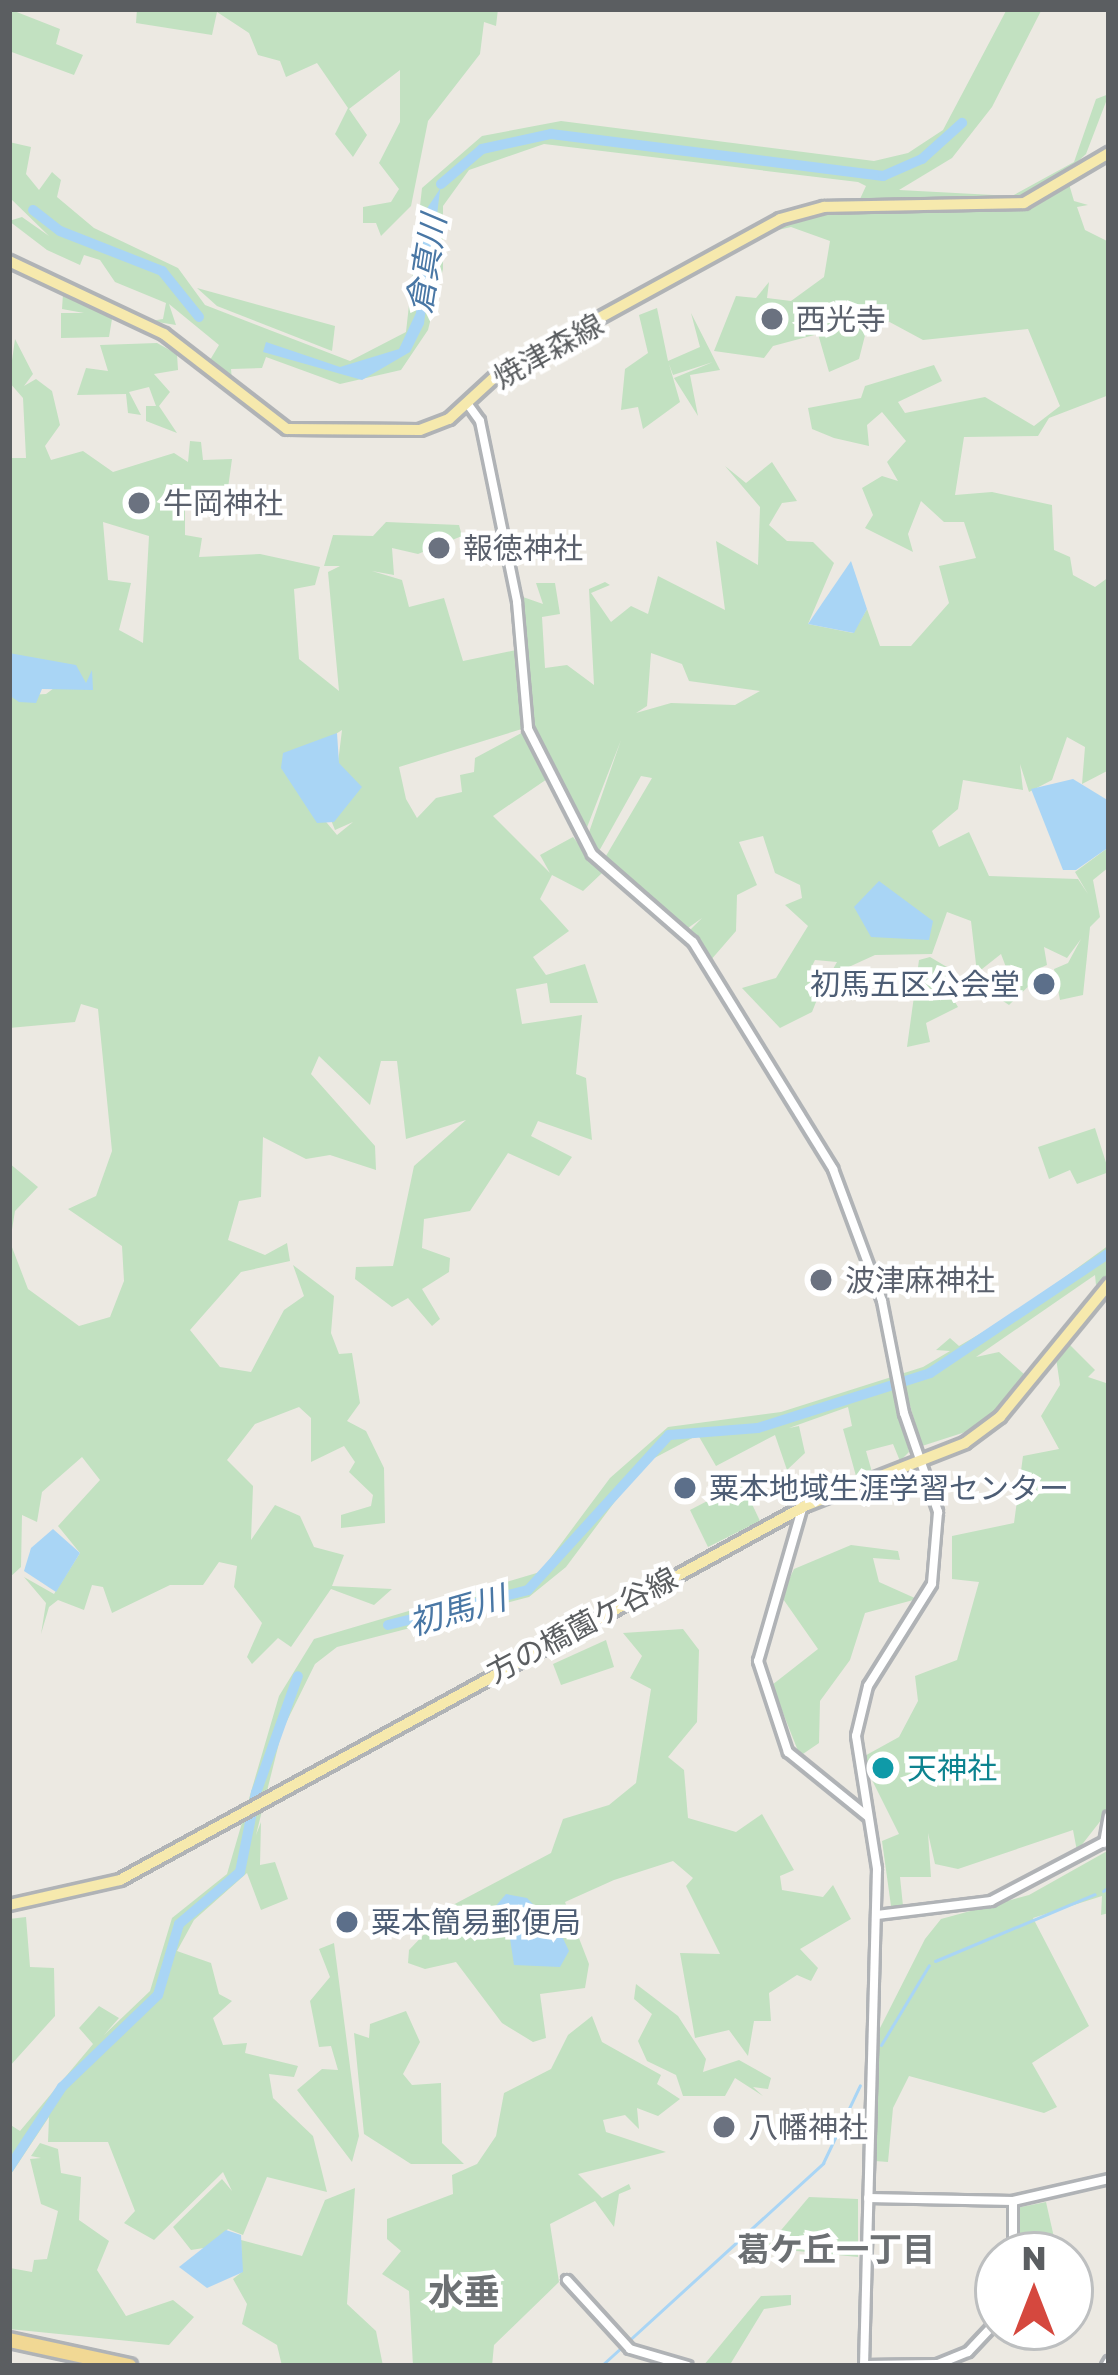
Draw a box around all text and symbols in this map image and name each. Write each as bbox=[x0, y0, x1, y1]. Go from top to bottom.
water label: 倉真川 bbox=[399, 212, 453, 316]
place label: 西光寺 bbox=[796, 301, 886, 337]
street label: 焼津森線 bbox=[487, 306, 609, 396]
marker: 西光寺 bbox=[759, 306, 785, 332]
place label: 牛岡神社 bbox=[163, 485, 283, 521]
marker: 牛岡神社 bbox=[126, 490, 152, 516]
place label: 報徳神社 bbox=[463, 530, 583, 566]
marker: 報徳神社 bbox=[426, 535, 452, 561]
place label: 初馬五区公会堂 bbox=[810, 966, 1020, 1002]
marker: 初馬五区公会堂 bbox=[1031, 971, 1057, 997]
place label: 波津麻神社 bbox=[845, 1262, 995, 1298]
marker: 波津麻神社 bbox=[808, 1267, 834, 1293]
place label: 粟本地域生涯学習センター bbox=[709, 1470, 1069, 1506]
marker: 粟本地域生涯学習センター bbox=[672, 1475, 698, 1501]
street label: 方の橋薗ケ谷線 bbox=[481, 1560, 683, 1690]
water label: 初馬川 bbox=[404, 1577, 510, 1643]
place label: 天神社 bbox=[907, 1750, 997, 1786]
marker: 天神社 bbox=[870, 1755, 896, 1781]
place label: 粟本簡易郵便局 bbox=[371, 1904, 581, 1940]
marker: 粟本簡易郵便局 bbox=[334, 1909, 360, 1935]
place label: 八幡神社 bbox=[748, 2109, 868, 2145]
marker: 八幡神社 bbox=[711, 2114, 737, 2140]
district label: 葛ケ丘一丁目 bbox=[737, 2229, 935, 2269]
north arrow bbox=[974, 2231, 1094, 2351]
text: N bbox=[1021, 2238, 1047, 2277]
district label: 水垂 bbox=[428, 2270, 500, 2314]

